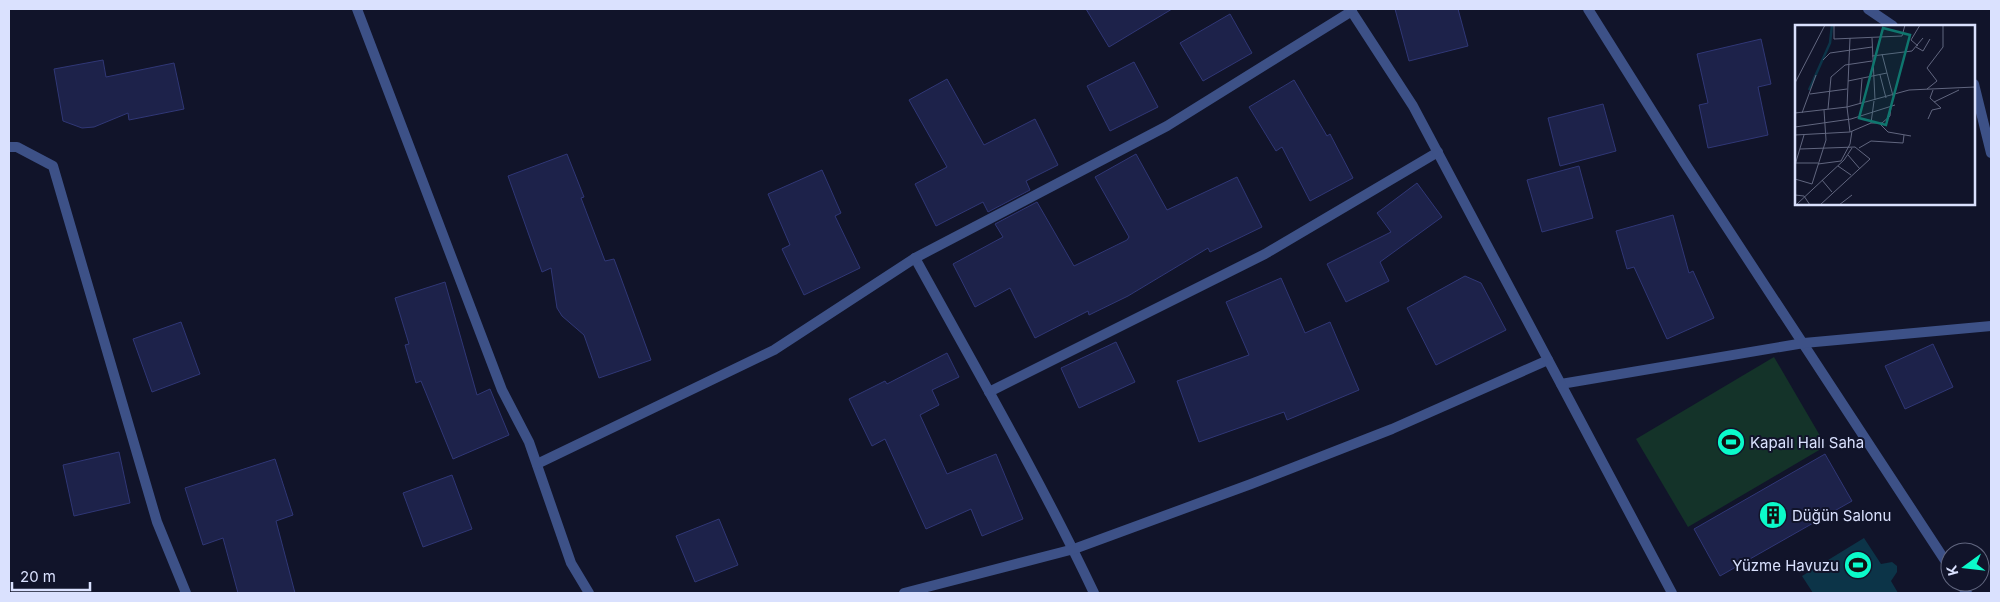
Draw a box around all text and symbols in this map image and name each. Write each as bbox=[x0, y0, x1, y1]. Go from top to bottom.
inset map bbox=[1795, 25, 1975, 205]
sports icon: Kapalı Halı Saha bbox=[1716, 427, 1746, 457]
place label: Kapalı Halı Saha bbox=[1750, 433, 1864, 452]
building icon: Düğün Salonu bbox=[1758, 500, 1788, 530]
place label: Düğün Salonu bbox=[1792, 506, 1891, 525]
north arrow bbox=[1940, 542, 1990, 592]
sports icon: Yüzme Havuzu bbox=[1843, 550, 1873, 580]
place label: Yüzme Havuzu bbox=[1732, 556, 1839, 575]
scale bar bbox=[12, 560, 90, 592]
text: K bbox=[1942, 563, 1961, 578]
text: 20 m bbox=[20, 567, 56, 586]

